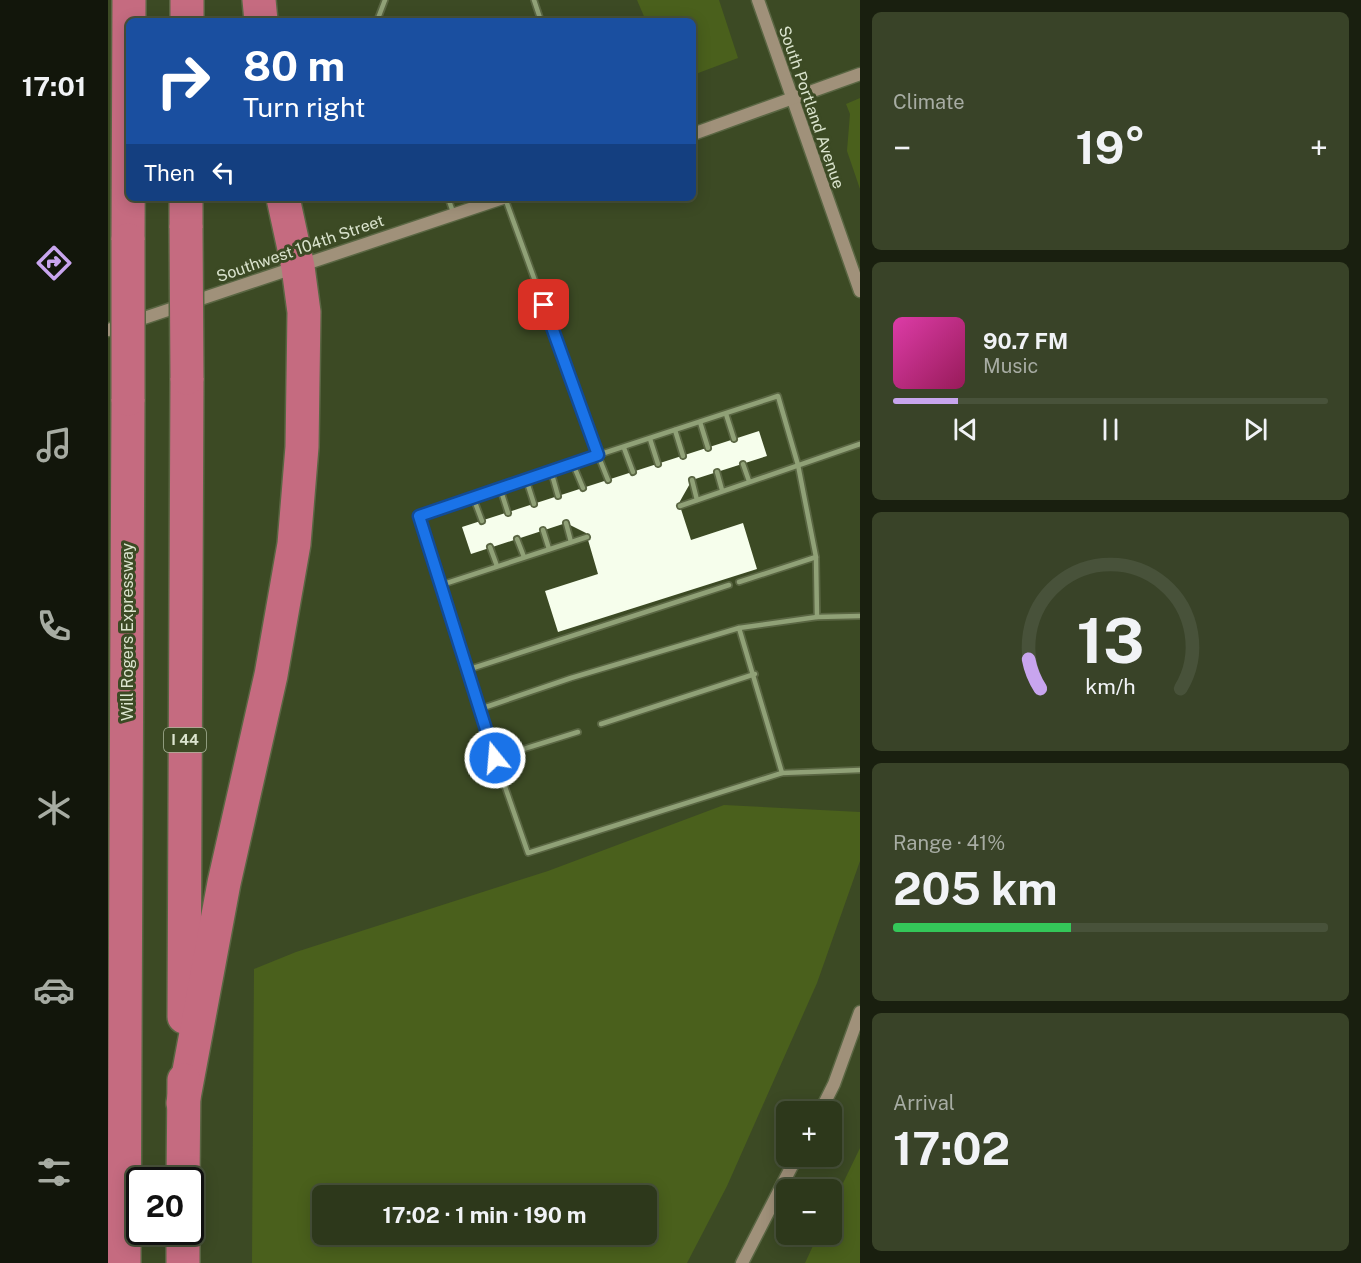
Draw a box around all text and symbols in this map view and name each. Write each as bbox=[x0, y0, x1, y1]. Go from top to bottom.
street label: South Portland Avenue bbox=[775, 23, 848, 191]
text: 80 m bbox=[243, 41, 345, 90]
icon: right bbox=[144, 42, 222, 120]
text: 17:01 bbox=[22, 70, 86, 102]
text: Climate bbox=[893, 90, 965, 114]
text: Turn right bbox=[243, 91, 366, 123]
text: 19° bbox=[1075, 121, 1146, 174]
text: − bbox=[893, 129, 911, 167]
text: + bbox=[1310, 129, 1328, 167]
icon: left bbox=[207, 156, 240, 189]
text: Then bbox=[144, 160, 195, 186]
street label: Southwest 104th Street bbox=[214, 211, 386, 286]
icon: directions bbox=[33, 242, 75, 284]
pin bbox=[518, 279, 569, 330]
icon: arrive bbox=[527, 288, 560, 321]
text: 90.7 FM bbox=[983, 328, 1068, 354]
text: Music bbox=[983, 354, 1038, 378]
icon: previous bbox=[949, 413, 982, 446]
icon: pause bbox=[1094, 413, 1127, 446]
icon: next bbox=[1239, 413, 1272, 446]
icon: music bbox=[33, 424, 75, 466]
street label: Will Rogers Expressway bbox=[118, 542, 137, 721]
text: 13 bbox=[1076, 604, 1145, 677]
icon: phone bbox=[33, 605, 75, 647]
text: km/h bbox=[1085, 674, 1136, 699]
position arrow bbox=[463, 726, 527, 790]
road number: I 44 bbox=[164, 728, 206, 752]
icon: climate bbox=[33, 787, 75, 829]
text: Range · 41% bbox=[893, 831, 1005, 855]
text: 205 km bbox=[893, 862, 1057, 915]
icon: car bbox=[33, 969, 75, 1011]
text: Arrival bbox=[893, 1091, 955, 1115]
map controls bbox=[776, 1101, 842, 1245]
button: + bbox=[776, 1101, 842, 1167]
text: 17:02 bbox=[893, 1122, 1010, 1175]
icon: filters bbox=[33, 1151, 75, 1193]
speed limit sign: 20 bbox=[126, 1167, 204, 1245]
button: − bbox=[776, 1179, 842, 1245]
text: 17:02 · 1 min · 190 m bbox=[382, 1202, 587, 1228]

